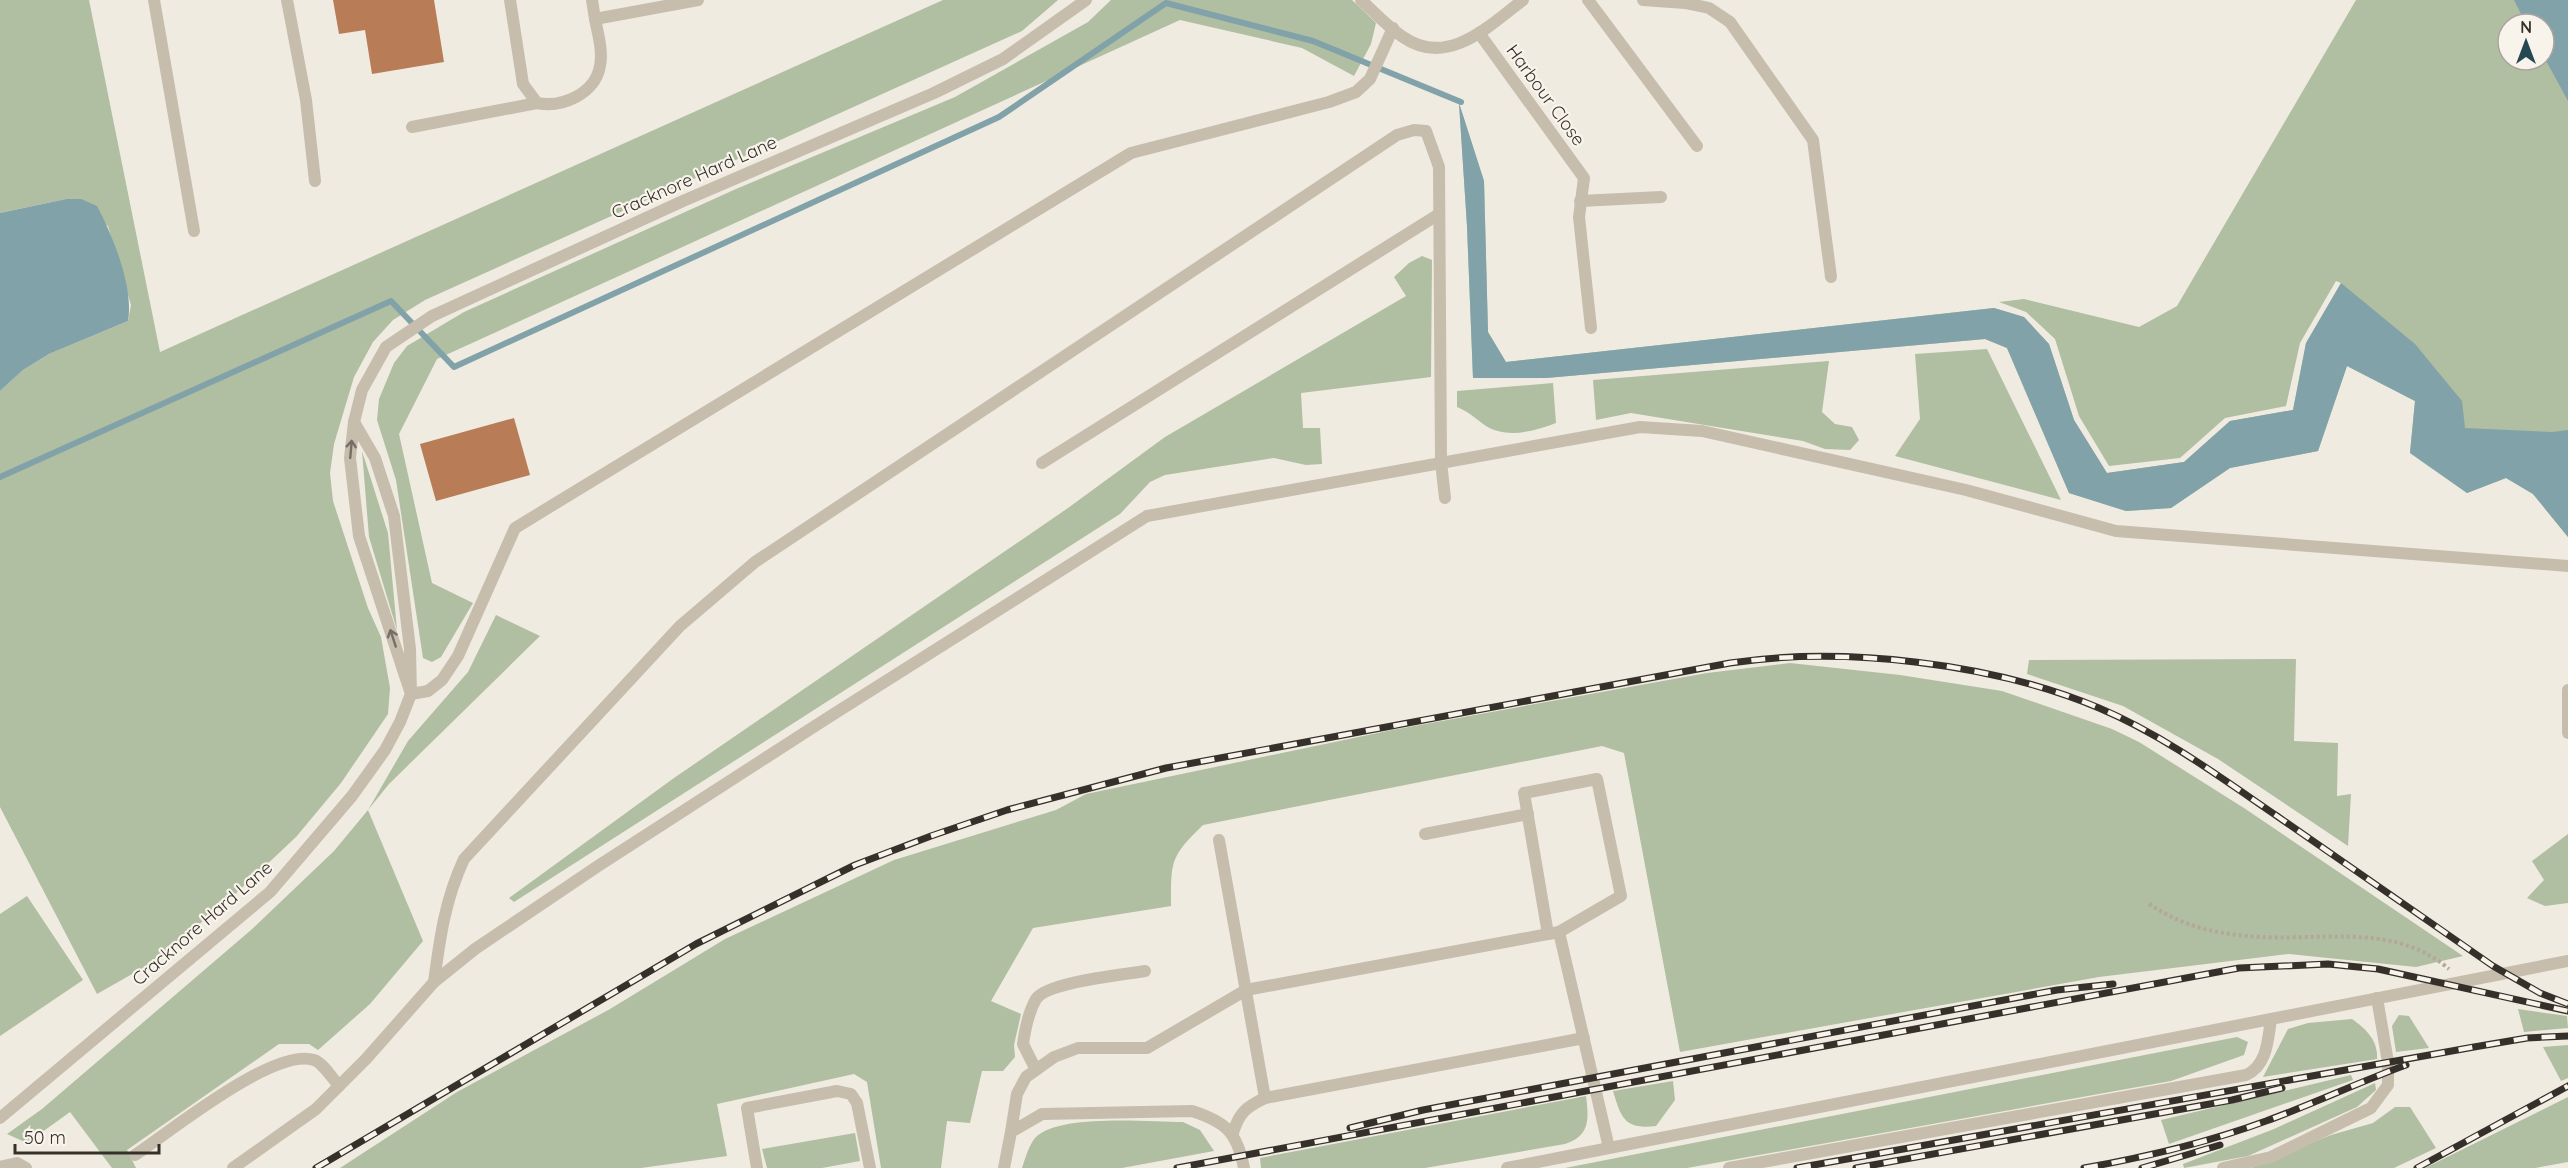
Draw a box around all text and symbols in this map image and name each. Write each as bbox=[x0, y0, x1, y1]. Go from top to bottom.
north arrow bbox=[2496, 12, 2556, 72]
text: N bbox=[2520, 17, 2532, 37]
street label: Harbour Close bbox=[1501, 40, 1591, 150]
street label: Cracknore Hard Lane bbox=[608, 130, 780, 224]
one-way arrow bbox=[346, 440, 357, 459]
one-way arrow bbox=[386, 629, 397, 648]
street label: Cracknore Hard Lane bbox=[127, 856, 277, 990]
scale bar bbox=[15, 1117, 159, 1155]
text: 50 m bbox=[24, 1126, 66, 1149]

